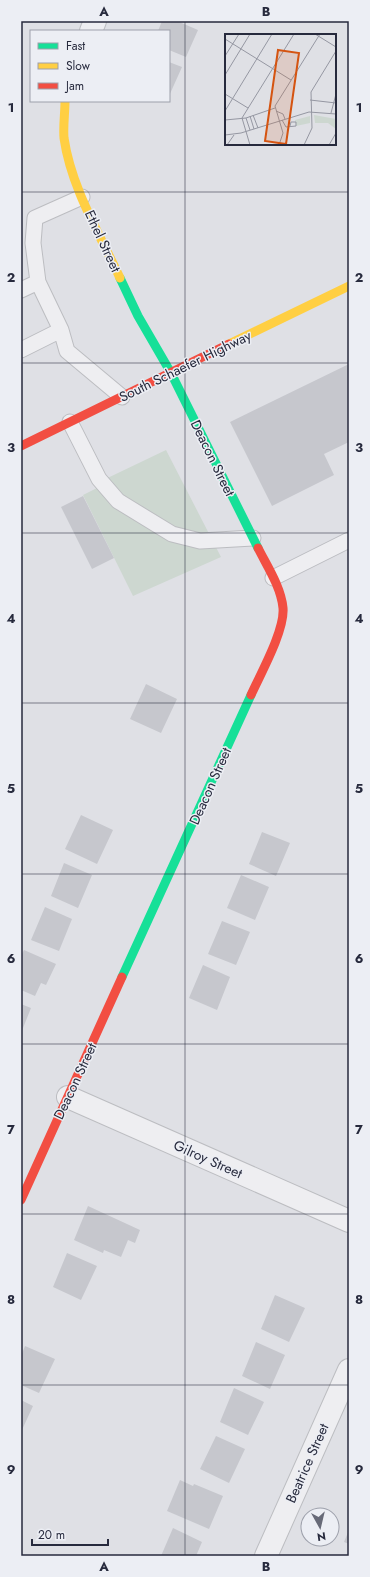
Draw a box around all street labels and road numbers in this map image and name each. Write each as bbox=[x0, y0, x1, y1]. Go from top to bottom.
street label: Ethel Street bbox=[80, 207, 126, 276]
street label: South Schaefer Highway bbox=[116, 325, 255, 407]
street label: Deacon Street bbox=[186, 416, 240, 500]
street label: Deacon Street bbox=[184, 744, 236, 828]
street label: Deacon Street bbox=[48, 1039, 102, 1123]
street label: Gilroy Street bbox=[170, 1135, 246, 1183]
street label: Beatrice Street bbox=[281, 1419, 334, 1506]

